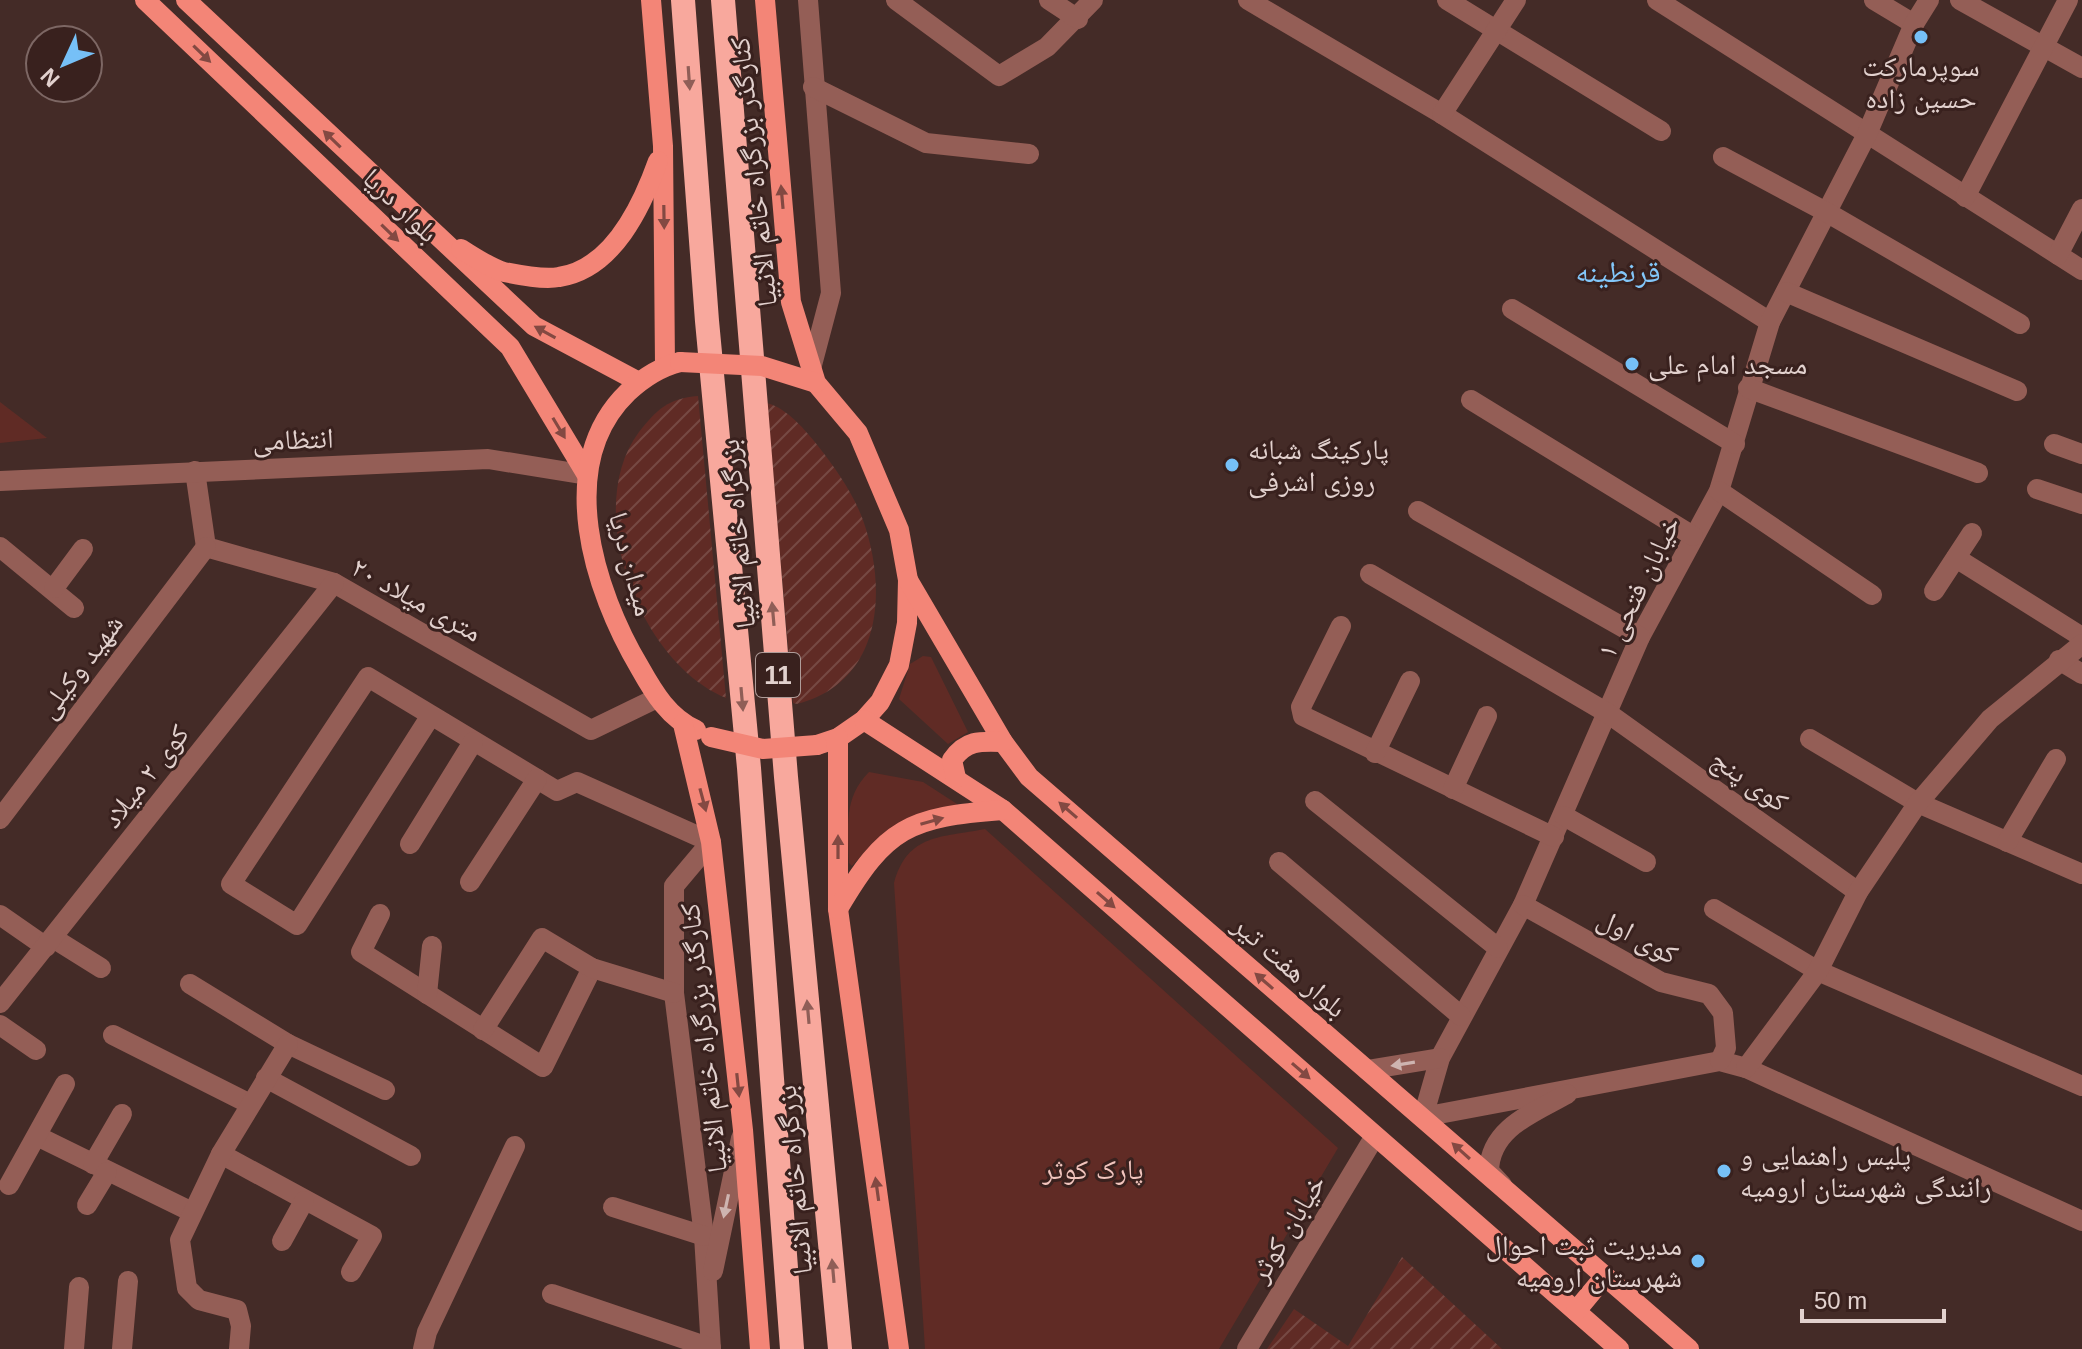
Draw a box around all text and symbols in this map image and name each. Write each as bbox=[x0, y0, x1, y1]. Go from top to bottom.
north arrow bbox=[24, 24, 104, 104]
marker: سوپرمارکت حسین زاده bbox=[1912, 28, 1930, 46]
street label: کنارگذر بزرگراه خاتم الانبیا bbox=[724, 35, 786, 308]
one-way arrow bbox=[192, 44, 211, 62]
place label: سوپرمارکت حسین زاده bbox=[1862, 51, 1980, 116]
text: N bbox=[35, 63, 64, 92]
one-way arrow bbox=[683, 66, 696, 91]
one-way arrow bbox=[323, 130, 342, 149]
street label: بلوار دریا bbox=[356, 162, 445, 249]
one-way arrow bbox=[775, 184, 788, 209]
one-way arrow bbox=[658, 205, 670, 230]
one-way arrow bbox=[380, 223, 399, 241]
district label: قرنطینه bbox=[1576, 255, 1660, 289]
one-way arrow bbox=[534, 325, 556, 339]
place label: مسجد امام علی bbox=[1648, 349, 1807, 383]
marker: مسجد امام علی bbox=[1623, 355, 1641, 373]
one-way arrow bbox=[552, 417, 566, 439]
street label: انتظامی bbox=[252, 423, 334, 458]
place label: پارکینگ شبانه روزی اشرفی bbox=[1248, 434, 1389, 499]
street label: بزرگراه خاتم الانبیا bbox=[714, 438, 764, 630]
marker: پارکینگ شبانه روزی اشرفی bbox=[1223, 456, 1241, 474]
street label: میدان دریا bbox=[602, 509, 660, 620]
street label: خیابان فتحی ۱ bbox=[1591, 511, 1688, 664]
street label: ۲۰ متری میلاد bbox=[346, 551, 487, 649]
one-way arrow bbox=[766, 601, 779, 626]
street label: شهید وکیلی bbox=[32, 609, 131, 725]
road number: 11 bbox=[756, 653, 800, 697]
one-way arrow bbox=[736, 687, 749, 712]
street label: کوی ۲ میلاد bbox=[96, 719, 196, 834]
street label: کوی پنج bbox=[1704, 743, 1794, 820]
one-way arrow bbox=[698, 787, 710, 812]
one-way arrow bbox=[1058, 802, 1077, 820]
one-way arrow bbox=[921, 814, 945, 827]
one-way arrow bbox=[832, 834, 844, 859]
one-way arrow bbox=[1095, 891, 1115, 908]
street label: کنارگذر بزرگراه خاتم الانبیا bbox=[674, 901, 736, 1174]
street label: کوی اول bbox=[1592, 903, 1683, 971]
street label: بلوار هفت تیر bbox=[1226, 908, 1353, 1024]
one-way arrow bbox=[1255, 973, 1275, 990]
one-way arrow bbox=[802, 1000, 815, 1025]
one-way arrow bbox=[1390, 1058, 1415, 1071]
one-way arrow bbox=[1292, 1062, 1311, 1080]
one-way arrow bbox=[731, 1073, 744, 1098]
street label: بزرگراه خاتم الانبیا bbox=[771, 1084, 821, 1276]
place label: پلیس راهنمایی و رانندگی شهرستان ارومیه bbox=[1740, 1140, 1992, 1205]
one-way arrow bbox=[1451, 1143, 1471, 1160]
park label: پارک کوثر bbox=[1041, 1154, 1144, 1186]
marker: پلیس راهنمایی و رانندگی شهرستان ارومیه bbox=[1715, 1162, 1733, 1180]
street label: خیابان کوثر bbox=[1243, 1169, 1332, 1289]
one-way arrow bbox=[870, 1176, 883, 1201]
one-way arrow bbox=[720, 1194, 732, 1219]
place label: مدیریت ثبت احوال شهرستان ارومیه bbox=[1485, 1230, 1682, 1294]
marker: مدیریت ثبت احوال شهرستان ارومیه bbox=[1689, 1252, 1707, 1270]
one-way arrow bbox=[826, 1258, 839, 1283]
scale bar bbox=[1802, 1273, 1944, 1323]
text: 50 m bbox=[1814, 1287, 1867, 1314]

